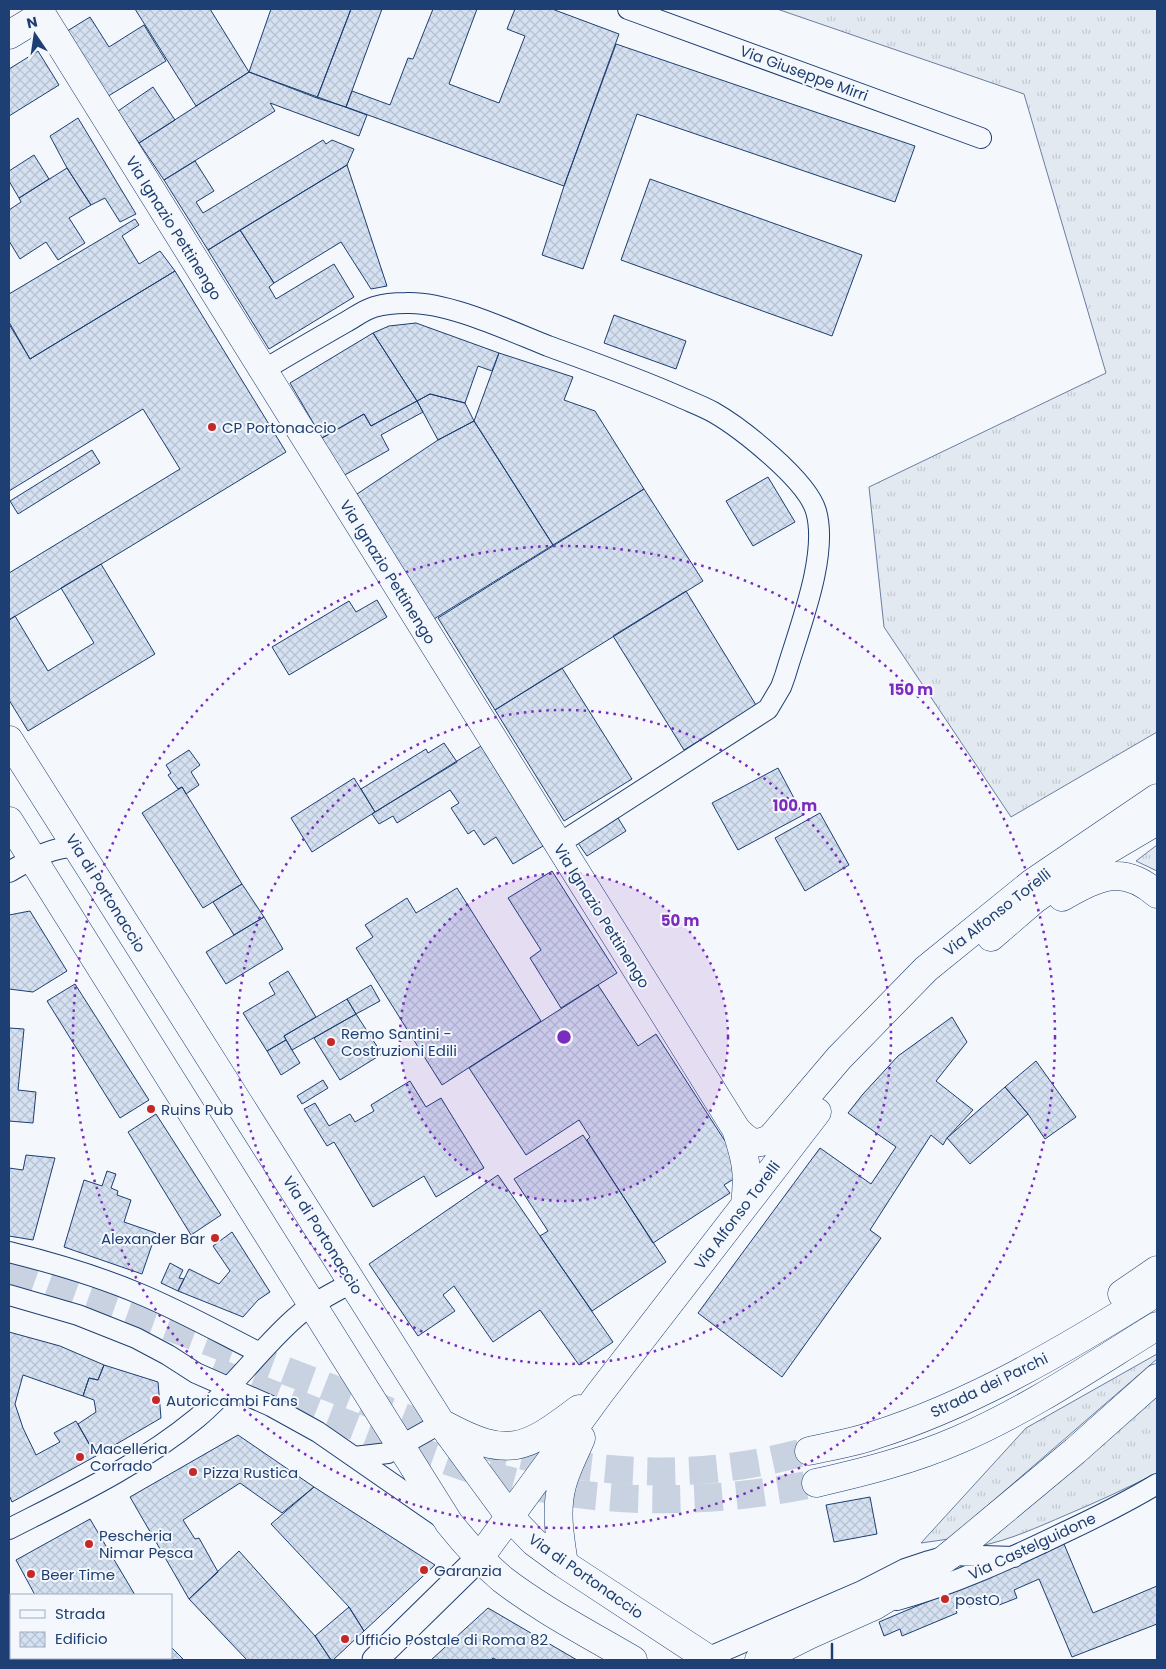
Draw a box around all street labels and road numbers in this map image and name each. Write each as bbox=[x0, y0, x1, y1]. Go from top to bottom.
street label: Via Giuseppe Mirri bbox=[737, 40, 871, 106]
street label: Via Ignazio Pettinengo bbox=[121, 152, 227, 304]
street label: Via Ignazio Pettinengo bbox=[335, 496, 441, 648]
street label: Via di Portonaccio bbox=[61, 830, 151, 956]
street label: Via Ignazio Pettinengo bbox=[549, 840, 655, 992]
street label: Via Alfonso Torelli bbox=[939, 863, 1055, 961]
street label: Via Alfonso Torelli bbox=[689, 1156, 785, 1274]
street label: Via di Portonaccio bbox=[278, 1172, 368, 1298]
street label: Strada dei Parchi bbox=[927, 1347, 1051, 1423]
street label: Via Castelguidone bbox=[965, 1507, 1099, 1585]
street label: Via di Portonaccio bbox=[524, 1528, 648, 1624]

